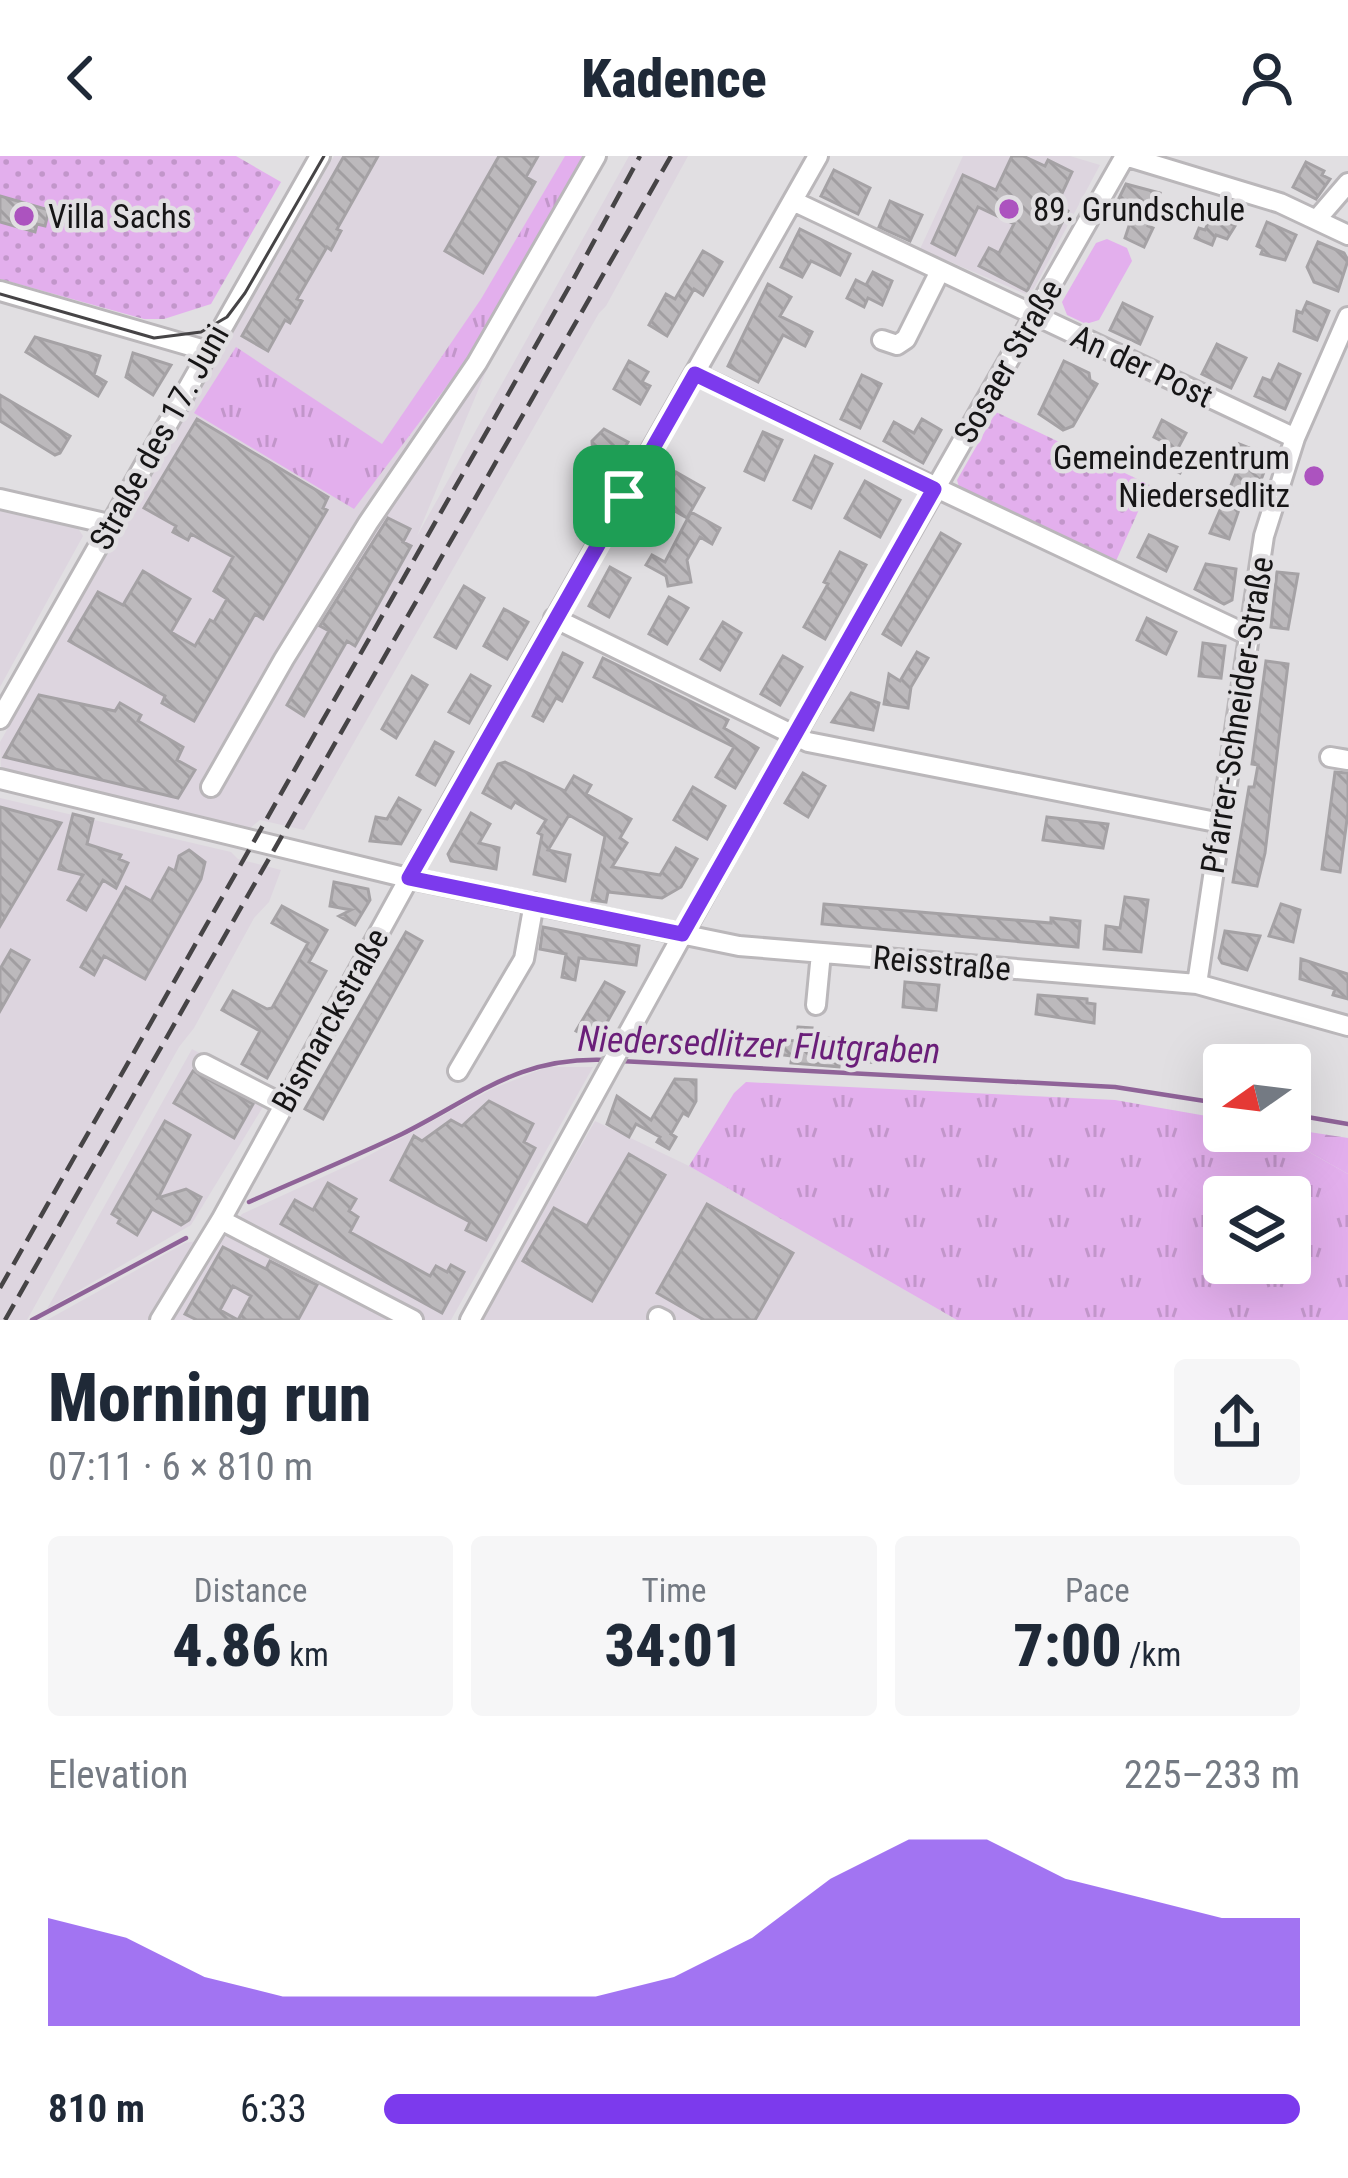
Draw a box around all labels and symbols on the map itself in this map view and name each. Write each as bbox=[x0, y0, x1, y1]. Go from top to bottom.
place label: 89. Grundschule bbox=[1033, 190, 1245, 229]
marker: 89. Grundschule bbox=[996, 196, 1022, 222]
place label: Villa Sachs bbox=[48, 197, 192, 236]
marker: Villa Sachs bbox=[11, 203, 37, 229]
street label: Sosaer Straße bbox=[946, 272, 1070, 450]
street label: An der Post bbox=[1065, 316, 1219, 416]
street label: Straße des 17. Juni bbox=[81, 318, 237, 556]
place label: Gemeindezentrum Niedersedlitz bbox=[1053, 438, 1290, 515]
pin bbox=[573, 445, 675, 547]
marker: Gemeindezentrum Niedersedlitz bbox=[1301, 463, 1327, 489]
street label: Pfarrer-Schneider-Straße bbox=[1193, 554, 1281, 876]
street label: Bismarckstraße bbox=[264, 921, 396, 1119]
street label: Reisstraße bbox=[871, 938, 1013, 988]
water label: Niedersedlitzer Flutgraben bbox=[577, 1018, 941, 1072]
north arrow bbox=[1203, 1044, 1311, 1152]

